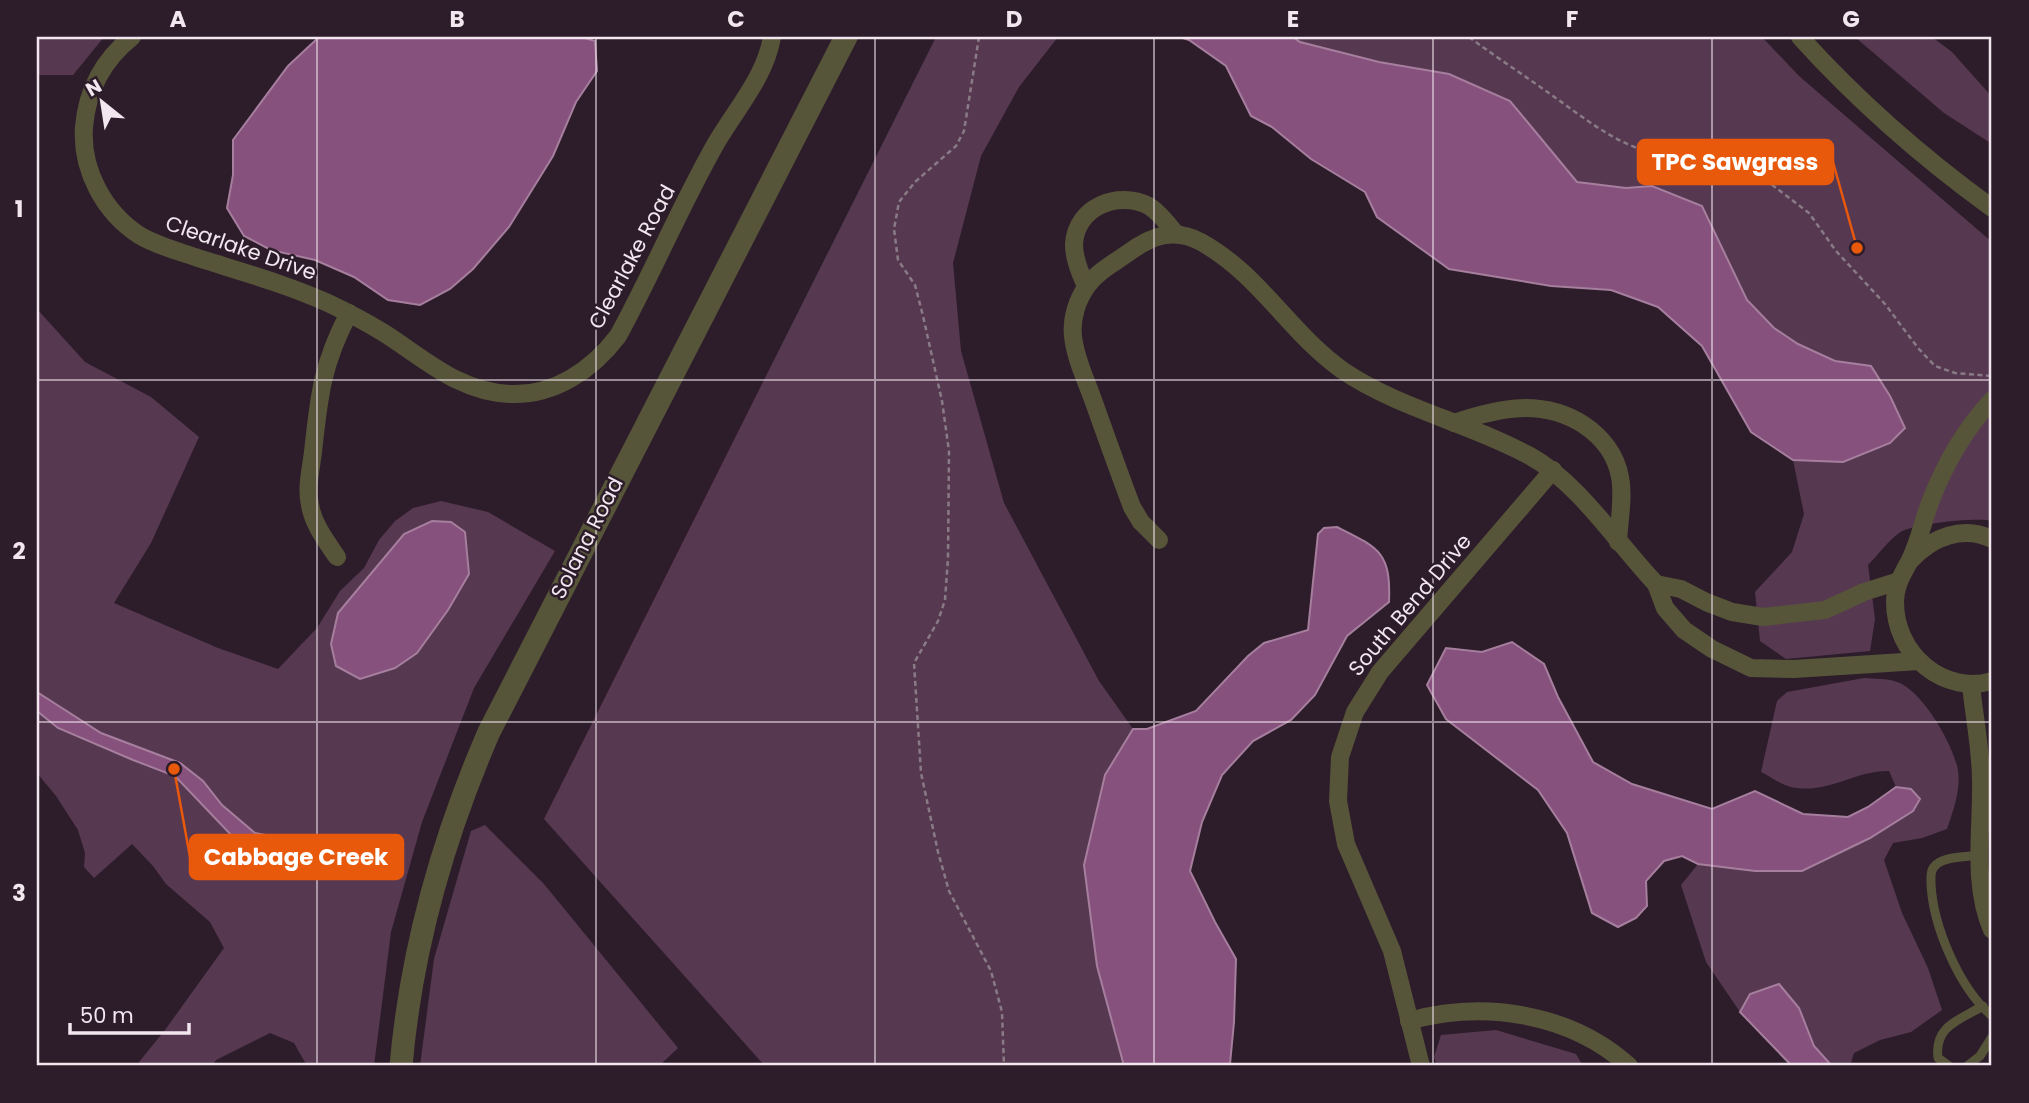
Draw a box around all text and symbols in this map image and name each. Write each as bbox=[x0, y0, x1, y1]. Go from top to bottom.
text: A bbox=[170, 3, 187, 35]
text: B bbox=[449, 3, 465, 35]
text: C bbox=[727, 3, 745, 35]
text: D bbox=[1006, 3, 1022, 35]
text: E bbox=[1287, 3, 1299, 35]
text: F bbox=[1566, 3, 1578, 35]
text: G bbox=[1842, 3, 1860, 35]
north arrow bbox=[66, 66, 136, 136]
text: N bbox=[81, 72, 107, 103]
callout: TPC Sawgrass bbox=[1638, 140, 1833, 184]
text: TPC Sawgrass bbox=[1652, 146, 1818, 178]
street label: Clearlake Road bbox=[581, 179, 682, 334]
text: 1 bbox=[15, 193, 23, 225]
street label: Clearlake Drive bbox=[162, 208, 321, 287]
street label: Solana Road bbox=[543, 472, 630, 604]
street label: South Bend Drive bbox=[1341, 527, 1478, 682]
text: 2 bbox=[12, 535, 26, 567]
callout: Cabbage Creek bbox=[190, 835, 403, 879]
text: Cabbage Creek bbox=[204, 841, 389, 873]
text: 3 bbox=[12, 877, 26, 909]
scale bar bbox=[70, 991, 189, 1035]
text: 50 m bbox=[80, 1001, 134, 1030]

